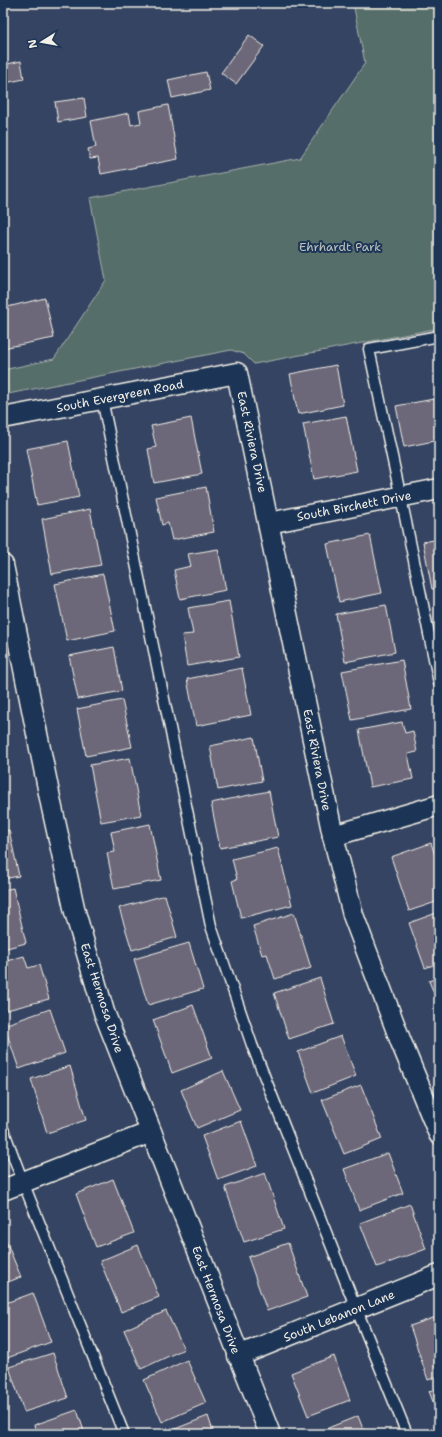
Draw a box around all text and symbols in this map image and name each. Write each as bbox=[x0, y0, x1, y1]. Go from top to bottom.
north arrow bbox=[22, 22, 62, 62]
text: N bbox=[24, 38, 41, 50]
park label: Ehrhardt Park bbox=[299, 239, 381, 255]
street label: South Evergreen Road bbox=[55, 376, 185, 416]
street label: East Riviera Drive bbox=[233, 390, 271, 494]
street label: South Birchett Drive bbox=[295, 487, 413, 525]
street label: East Riviera Drive bbox=[299, 708, 335, 812]
street label: East Hermosa Drive bbox=[77, 941, 127, 1055]
street label: East Hermosa Drive bbox=[188, 1244, 244, 1356]
street label: South Lebanon Lane bbox=[281, 1286, 397, 1346]

